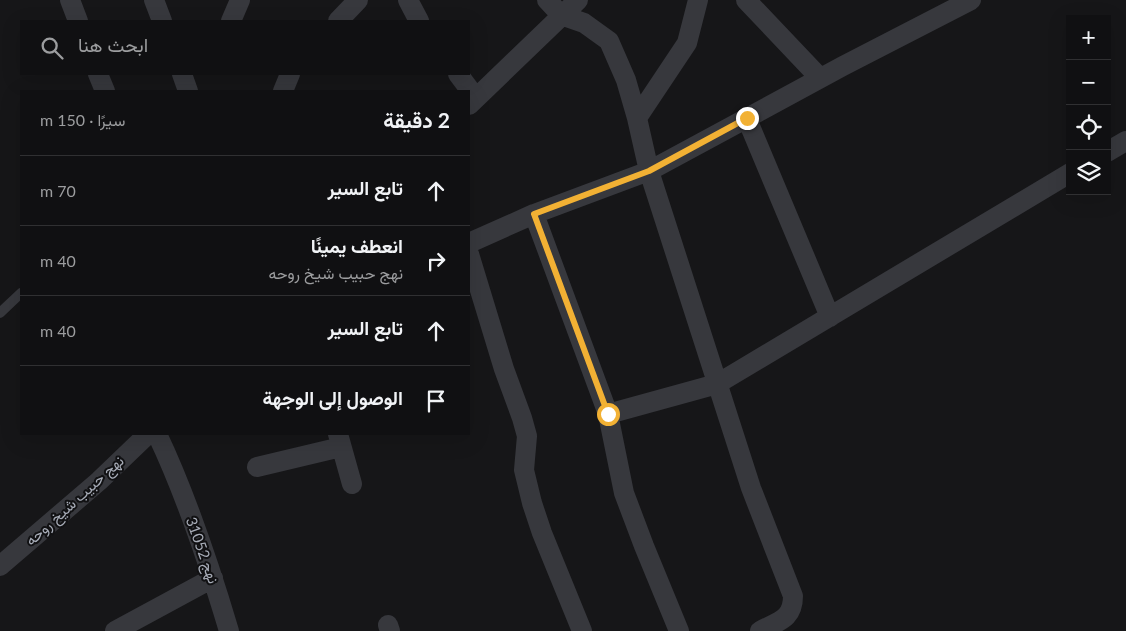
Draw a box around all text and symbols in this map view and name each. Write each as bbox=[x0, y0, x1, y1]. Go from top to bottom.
map controls bbox=[1066, 15, 1111, 195]
button: + bbox=[1066, 15, 1111, 60]
search box bbox=[20, 20, 470, 75]
text: ابحث هنا bbox=[78, 33, 148, 56]
icon: search bbox=[38, 34, 66, 62]
button: − bbox=[1066, 60, 1111, 105]
button: locate bbox=[1066, 105, 1111, 150]
text: 2 دقيقة bbox=[383, 107, 450, 132]
route end bbox=[736, 107, 759, 130]
text: سيرًا · 150 m bbox=[40, 110, 125, 129]
button: layers bbox=[1066, 150, 1111, 195]
text: تابع السير bbox=[328, 176, 403, 199]
icon: ahead bbox=[422, 177, 450, 205]
text: 70 m bbox=[40, 181, 76, 200]
text: انعطف يمينًا bbox=[311, 234, 403, 257]
icon: right bbox=[422, 247, 450, 275]
text: 40 m bbox=[40, 251, 76, 270]
text: نهج حبيب شيخ روحه bbox=[269, 263, 403, 282]
text: تابع السير bbox=[328, 316, 403, 339]
icon: ahead bbox=[422, 317, 450, 345]
text: 40 m bbox=[40, 321, 76, 340]
text: الوصول إلى الوجهة bbox=[262, 386, 403, 409]
icon: arrive bbox=[422, 387, 450, 415]
route start bbox=[597, 403, 620, 426]
street label: نهج حبيب شيخ روحه bbox=[21, 451, 129, 551]
street label: نهج 31052 bbox=[180, 514, 223, 587]

